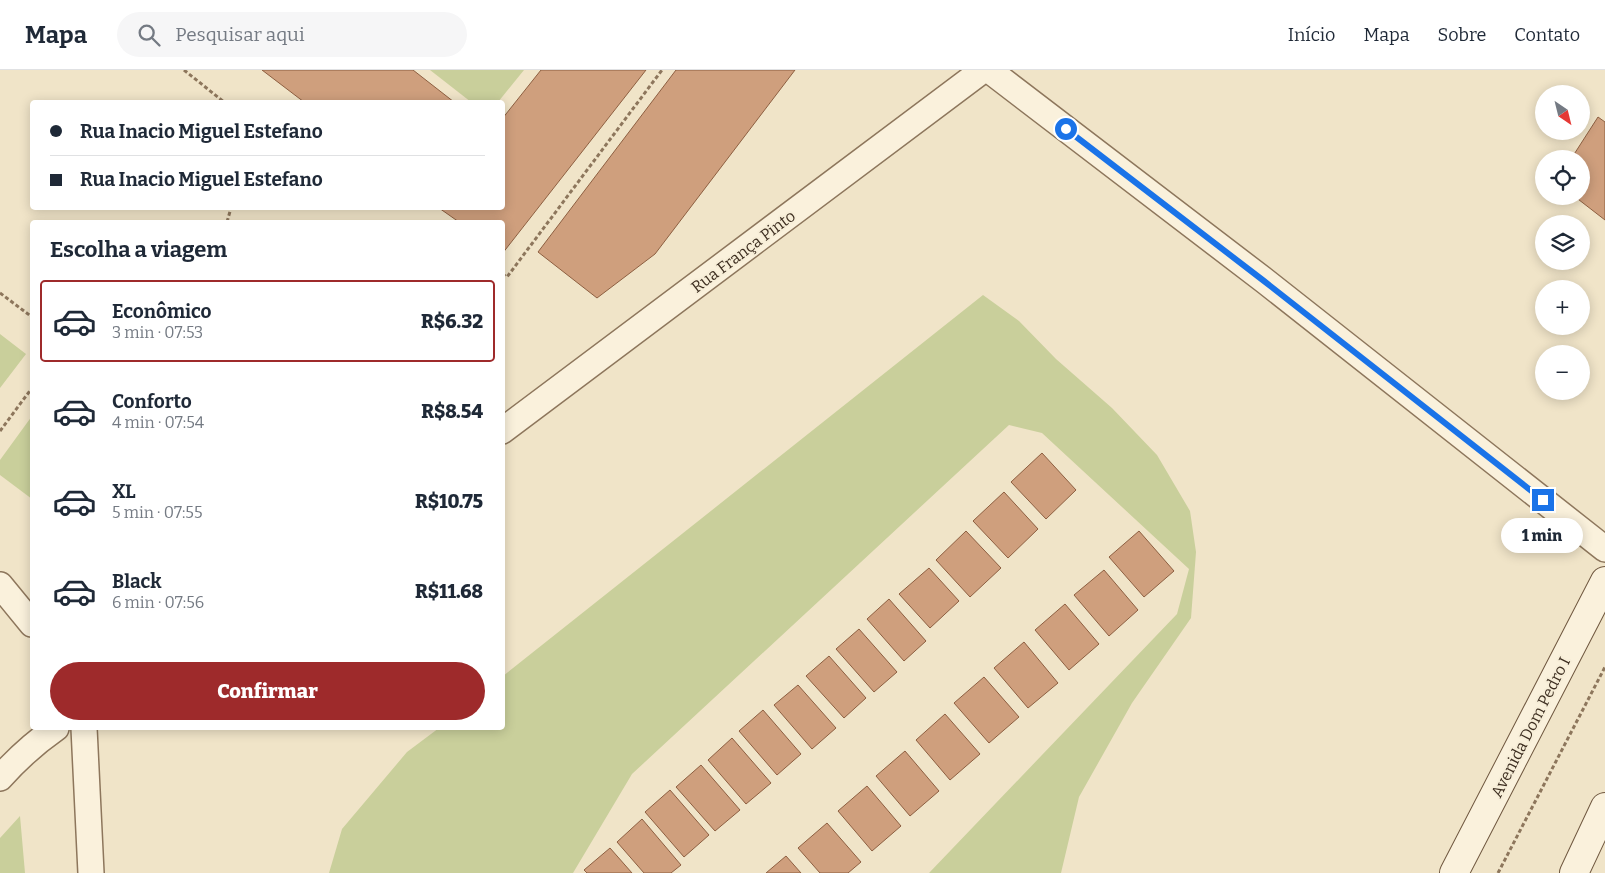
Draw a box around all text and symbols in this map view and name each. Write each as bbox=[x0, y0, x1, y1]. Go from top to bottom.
search box bbox=[117, 12, 467, 57]
text: Mapa bbox=[25, 21, 87, 49]
icon: search bbox=[135, 21, 163, 49]
text: Pesquisar aqui bbox=[175, 23, 305, 46]
text: Início bbox=[1288, 24, 1335, 46]
text: Mapa bbox=[1363, 24, 1410, 46]
text: Sobre bbox=[1438, 24, 1486, 46]
text: Contato bbox=[1514, 24, 1580, 46]
north arrow bbox=[1535, 85, 1590, 140]
map controls bbox=[1535, 85, 1590, 400]
route start bbox=[1055, 118, 1077, 140]
text: Rua Inacio Miguel Estefano bbox=[80, 120, 323, 143]
button: locate bbox=[1535, 150, 1590, 205]
text: Rua Inacio Miguel Estefano bbox=[80, 168, 323, 191]
street label: Rua França Pinto bbox=[688, 206, 799, 297]
button: layers bbox=[1535, 215, 1590, 270]
text: Escolha a viagem bbox=[50, 236, 227, 263]
button: + bbox=[1535, 280, 1590, 335]
icon: car bbox=[52, 299, 97, 344]
text: Econômico bbox=[112, 300, 212, 323]
text: R$6.32 bbox=[421, 310, 483, 333]
text: 3 min · 07:53 bbox=[112, 323, 203, 342]
button: − bbox=[1535, 345, 1590, 400]
icon: car bbox=[52, 389, 97, 434]
text: Conforto bbox=[112, 390, 192, 413]
text: R$8.54 bbox=[421, 400, 483, 423]
text: 4 min · 07:54 bbox=[112, 413, 204, 432]
icon: car bbox=[52, 479, 97, 524]
text: XL bbox=[112, 480, 136, 503]
route end bbox=[1532, 489, 1554, 511]
text: R$10.75 bbox=[415, 490, 483, 513]
text: 5 min · 07:55 bbox=[112, 503, 202, 522]
callout: 1 min bbox=[1502, 518, 1584, 552]
text: 1 min bbox=[1522, 526, 1562, 545]
icon: car bbox=[52, 569, 97, 614]
text: Black bbox=[112, 570, 162, 593]
text: R$11.68 bbox=[415, 580, 483, 603]
text: 6 min · 07:56 bbox=[112, 593, 204, 612]
street label: Avenida Dom Pedro I bbox=[1487, 654, 1574, 801]
button: Confirmar bbox=[50, 662, 485, 720]

